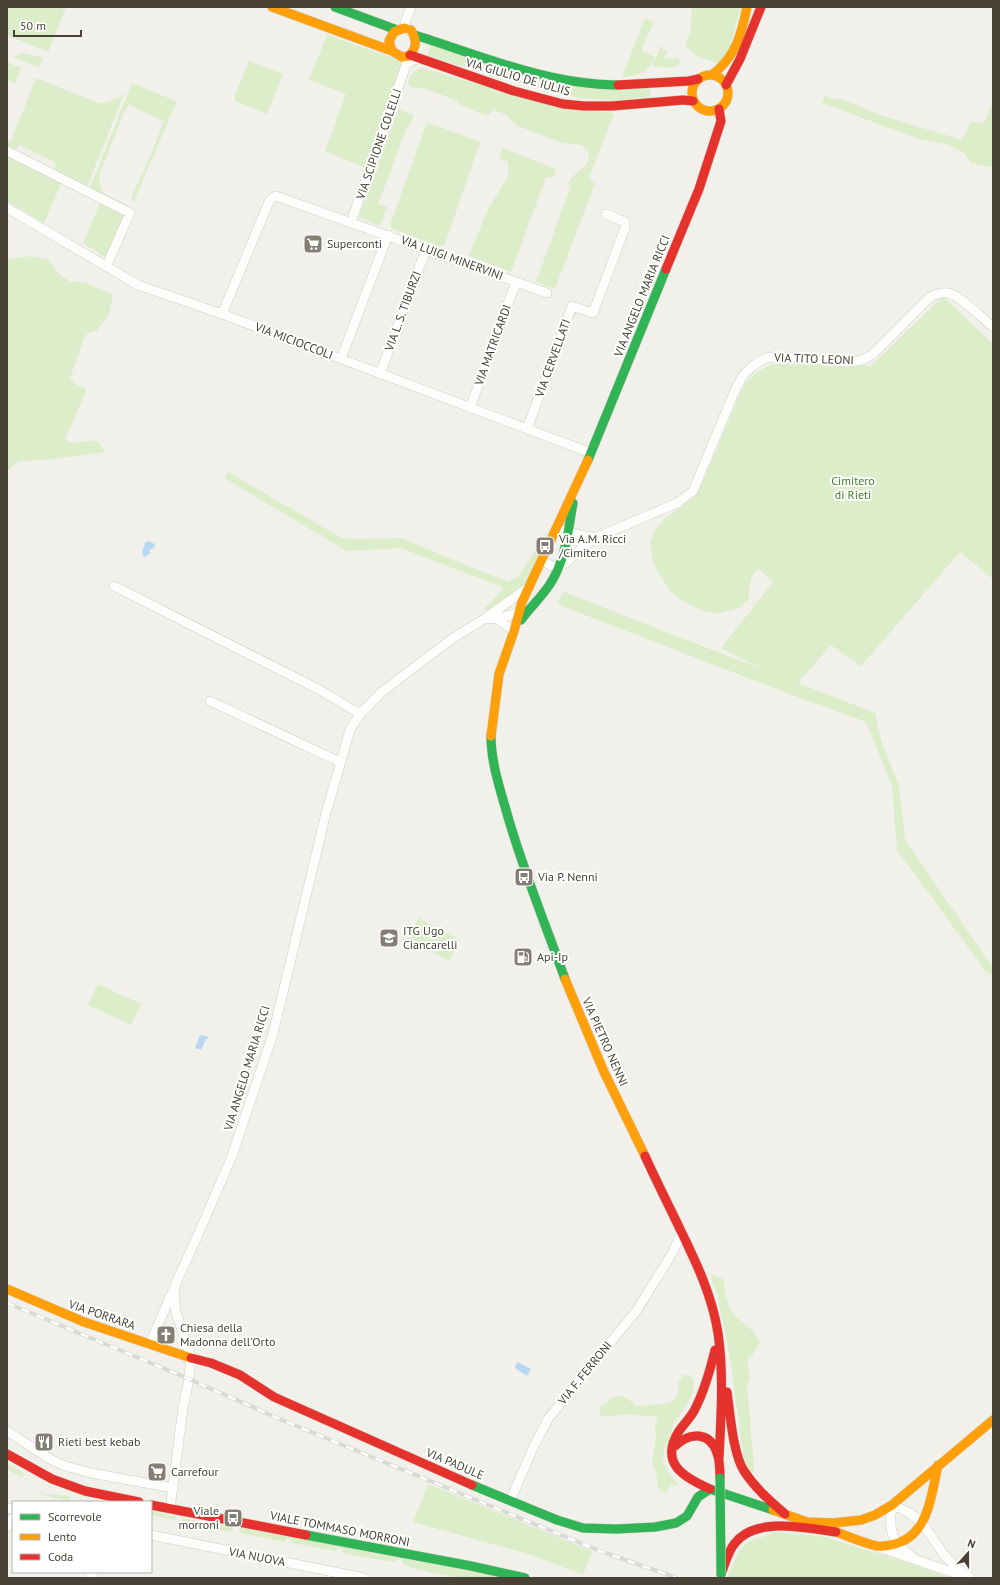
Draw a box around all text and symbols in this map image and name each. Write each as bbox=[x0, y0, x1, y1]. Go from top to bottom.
scale bar bbox=[14, 12, 81, 38]
text: 50 m bbox=[20, 18, 46, 33]
street label: VIA GIULIO DE IULIIS bbox=[463, 54, 572, 99]
street label: VIA SCIPIONE COLELLI bbox=[352, 86, 405, 202]
street label: VIA LUIGI MINERVINI bbox=[398, 232, 505, 283]
supermarket icon: Superconti bbox=[302, 233, 324, 255]
street label: VIA ANGELO MARIA RICCI bbox=[610, 233, 673, 360]
place label: Superconti bbox=[327, 236, 382, 251]
street label: VIA L. S. TIBURZI bbox=[381, 269, 424, 354]
street label: VIA MATRICARDI bbox=[471, 302, 514, 388]
street label: VIA CERVELLATI bbox=[531, 317, 574, 400]
street label: VIA MICIOCCOLI bbox=[252, 318, 335, 362]
street label: VIA TITO LEONI bbox=[773, 350, 854, 367]
park label: Cimitero di Rieti bbox=[831, 473, 875, 502]
place label: Via A.M. Ricci /Cimitero bbox=[558, 531, 626, 560]
bus stop icon: Via A.M. Ricci /Cimitero bbox=[534, 535, 556, 557]
bus stop icon: Via P. Nenni bbox=[513, 866, 535, 888]
place label: Via P. Nenni bbox=[537, 869, 598, 884]
place label: ITG Ugo Ciancarelli bbox=[403, 923, 457, 952]
school or university icon: ITG Ugo Ciancarelli bbox=[378, 927, 400, 949]
fuel station icon: Api-Ip bbox=[512, 946, 534, 968]
place label: Api-Ip bbox=[537, 949, 568, 964]
street label: VIA PIETRO NENNI bbox=[579, 994, 632, 1088]
street label: VIA ANGELO MARIA RICCI bbox=[220, 1004, 273, 1133]
street label: VIA PORRARA bbox=[66, 1296, 138, 1333]
place label: Chiesa della Madonna dell'Orto bbox=[180, 1320, 275, 1349]
church icon: Chiesa della Madonna dell'Orto bbox=[155, 1324, 177, 1346]
street label: VIA F. FERRONI bbox=[554, 1338, 615, 1408]
restaurant icon: Rieti best kebab bbox=[33, 1431, 55, 1453]
place label: Rieti best kebab bbox=[58, 1434, 140, 1449]
street label: VIA PADULE bbox=[423, 1444, 486, 1482]
supermarket icon: Carrefour bbox=[146, 1461, 168, 1483]
place label: Carrefour bbox=[171, 1464, 219, 1479]
legend bbox=[12, 1501, 152, 1573]
place label: Viale morroni bbox=[178, 1503, 219, 1532]
bus stop icon: Viale morroni bbox=[222, 1507, 244, 1529]
street label: VIALE TOMMASO MORRONI bbox=[268, 1507, 411, 1549]
text: Scorrevole bbox=[48, 1509, 102, 1524]
text: Lento bbox=[48, 1529, 77, 1544]
north arrow bbox=[948, 1533, 988, 1573]
text: N bbox=[966, 1536, 977, 1551]
street label: VIA NUOVA bbox=[227, 1544, 287, 1569]
text: Coda bbox=[48, 1549, 73, 1564]

